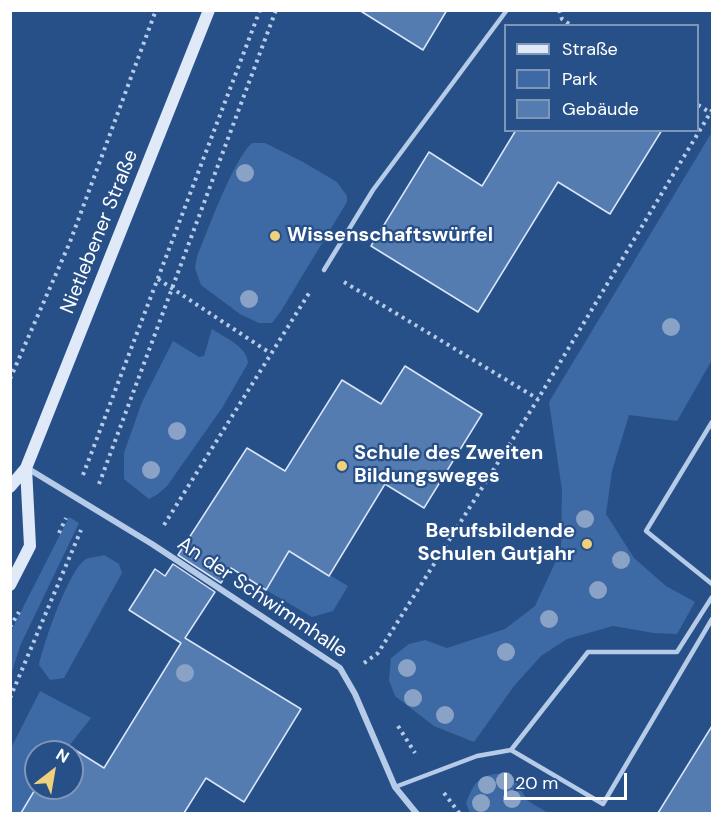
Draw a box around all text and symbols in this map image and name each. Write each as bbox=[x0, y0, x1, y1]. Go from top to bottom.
legend bbox=[504, 24, 699, 132]
text: Straße bbox=[562, 37, 618, 61]
text: Park bbox=[562, 67, 598, 91]
text: Gebäude bbox=[562, 97, 639, 121]
street label: Nietlebener Straße bbox=[56, 146, 144, 318]
place label: Wissenschaftswürfel bbox=[287, 224, 493, 248]
marker: Wissenschaftswürfel bbox=[268, 229, 282, 243]
place label: Schule des Zweiten Bildungsweges bbox=[354, 442, 543, 489]
marker: Schule des Zweiten Bildungsweges bbox=[335, 459, 349, 473]
place label: Berufsbildende Schulen Gutjahr bbox=[417, 520, 575, 567]
street label: An der Schwimmhalle bbox=[173, 532, 351, 664]
marker: Berufsbildende Schulen Gutjahr bbox=[580, 537, 594, 551]
north arrow bbox=[24, 740, 84, 800]
text: N bbox=[52, 744, 73, 768]
scale bar bbox=[507, 761, 630, 799]
text: 20 m bbox=[515, 771, 558, 795]

